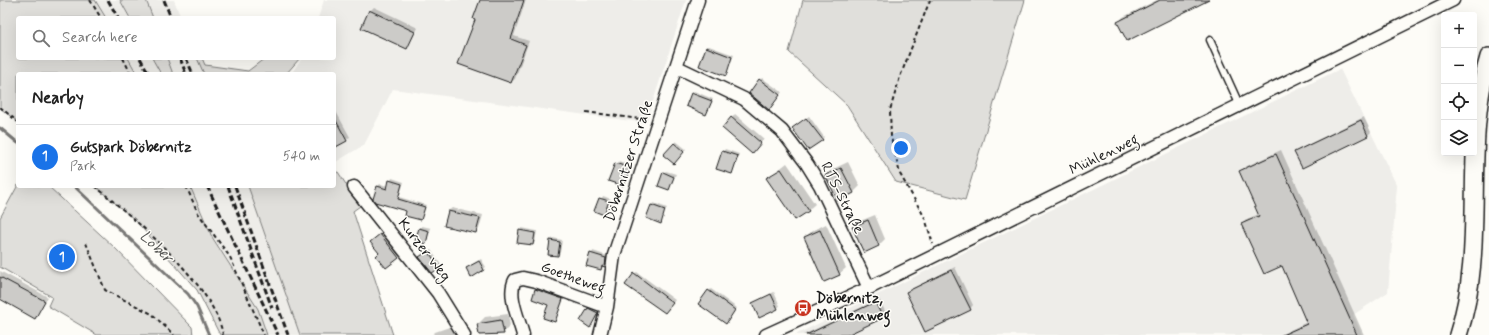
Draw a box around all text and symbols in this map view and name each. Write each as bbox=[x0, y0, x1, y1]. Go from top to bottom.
map controls bbox=[1441, 12, 1477, 156]
button: + bbox=[1441, 12, 1477, 48]
search box bbox=[16, 16, 336, 60]
icon: search bbox=[30, 27, 52, 49]
text: Search here bbox=[62, 28, 138, 48]
button: − bbox=[1441, 48, 1477, 84]
button: locate bbox=[1441, 84, 1477, 120]
text: Nearby bbox=[32, 87, 84, 109]
street label: Döbernitzer Straße bbox=[600, 97, 658, 225]
button: layers bbox=[1441, 120, 1477, 156]
street label: Mühlenweg bbox=[1066, 130, 1142, 181]
text: Gutspark Döbernitz bbox=[70, 138, 192, 158]
your location bbox=[891, 138, 911, 158]
text: 1 bbox=[42, 148, 48, 165]
text: 540 m bbox=[283, 148, 320, 165]
text: Park bbox=[70, 158, 96, 175]
street label: RTS-Straße bbox=[815, 159, 869, 237]
street label: Kurzer Weg bbox=[392, 214, 455, 286]
water label: Lober bbox=[135, 226, 179, 270]
pin: 1 bbox=[49, 242, 75, 272]
street label: Goetheweg bbox=[538, 257, 608, 300]
place label: Döbernitz, Mühlenweg bbox=[816, 289, 891, 328]
bus stop icon: Döbernitz, Mühlenweg bbox=[793, 298, 813, 318]

